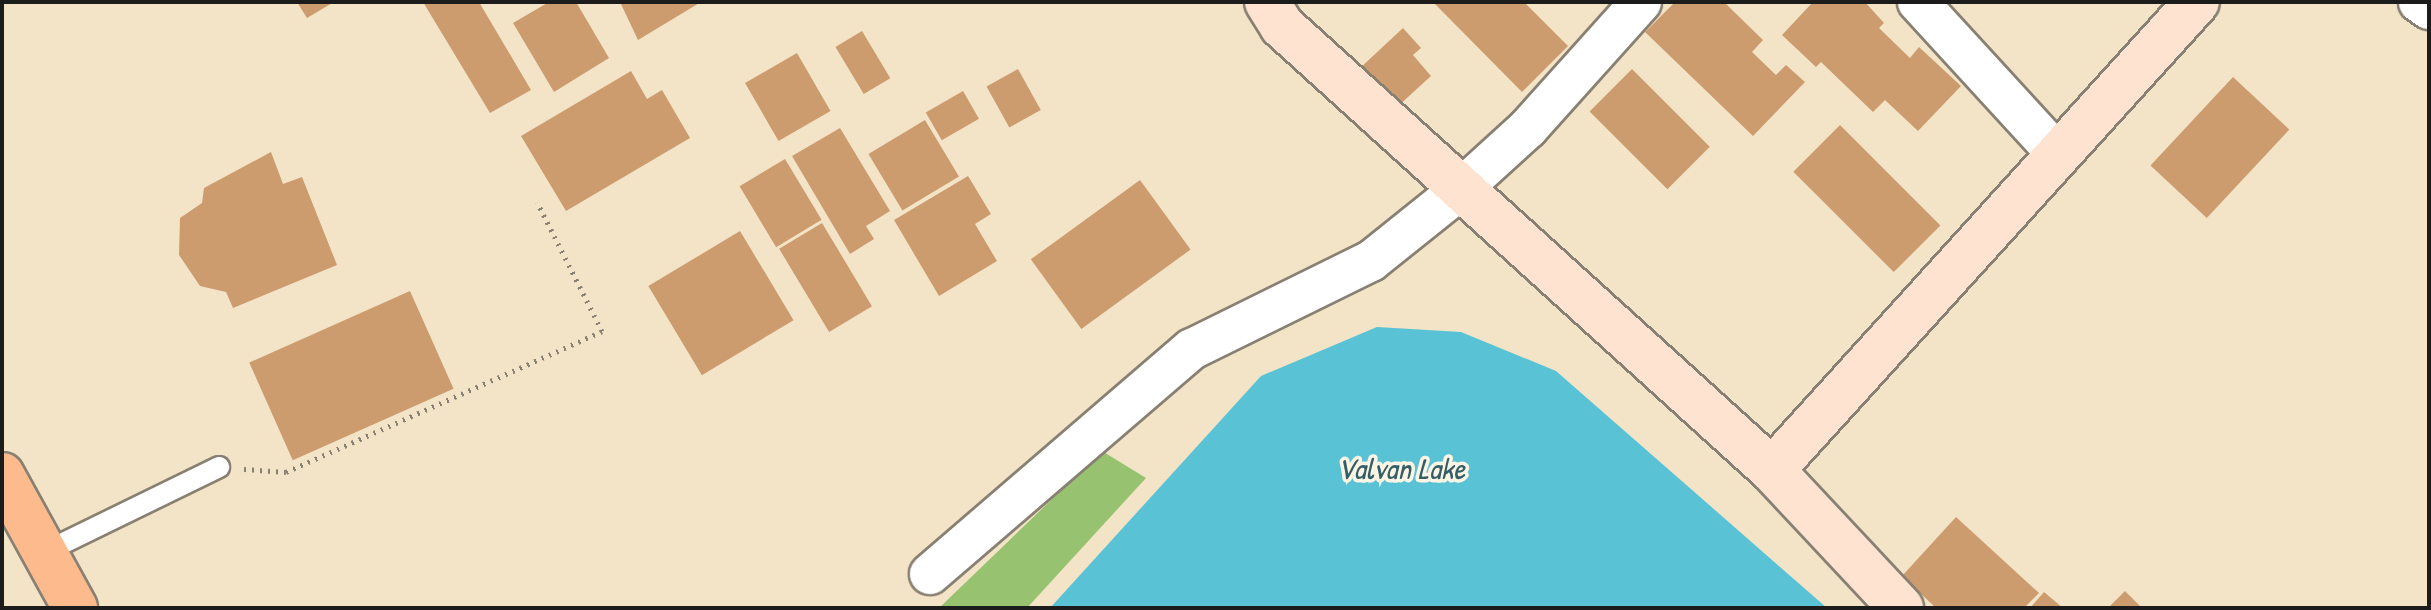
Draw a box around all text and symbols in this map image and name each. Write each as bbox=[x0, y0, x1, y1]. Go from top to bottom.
water label: Valvan Lake bbox=[1337, 450, 1465, 486]

